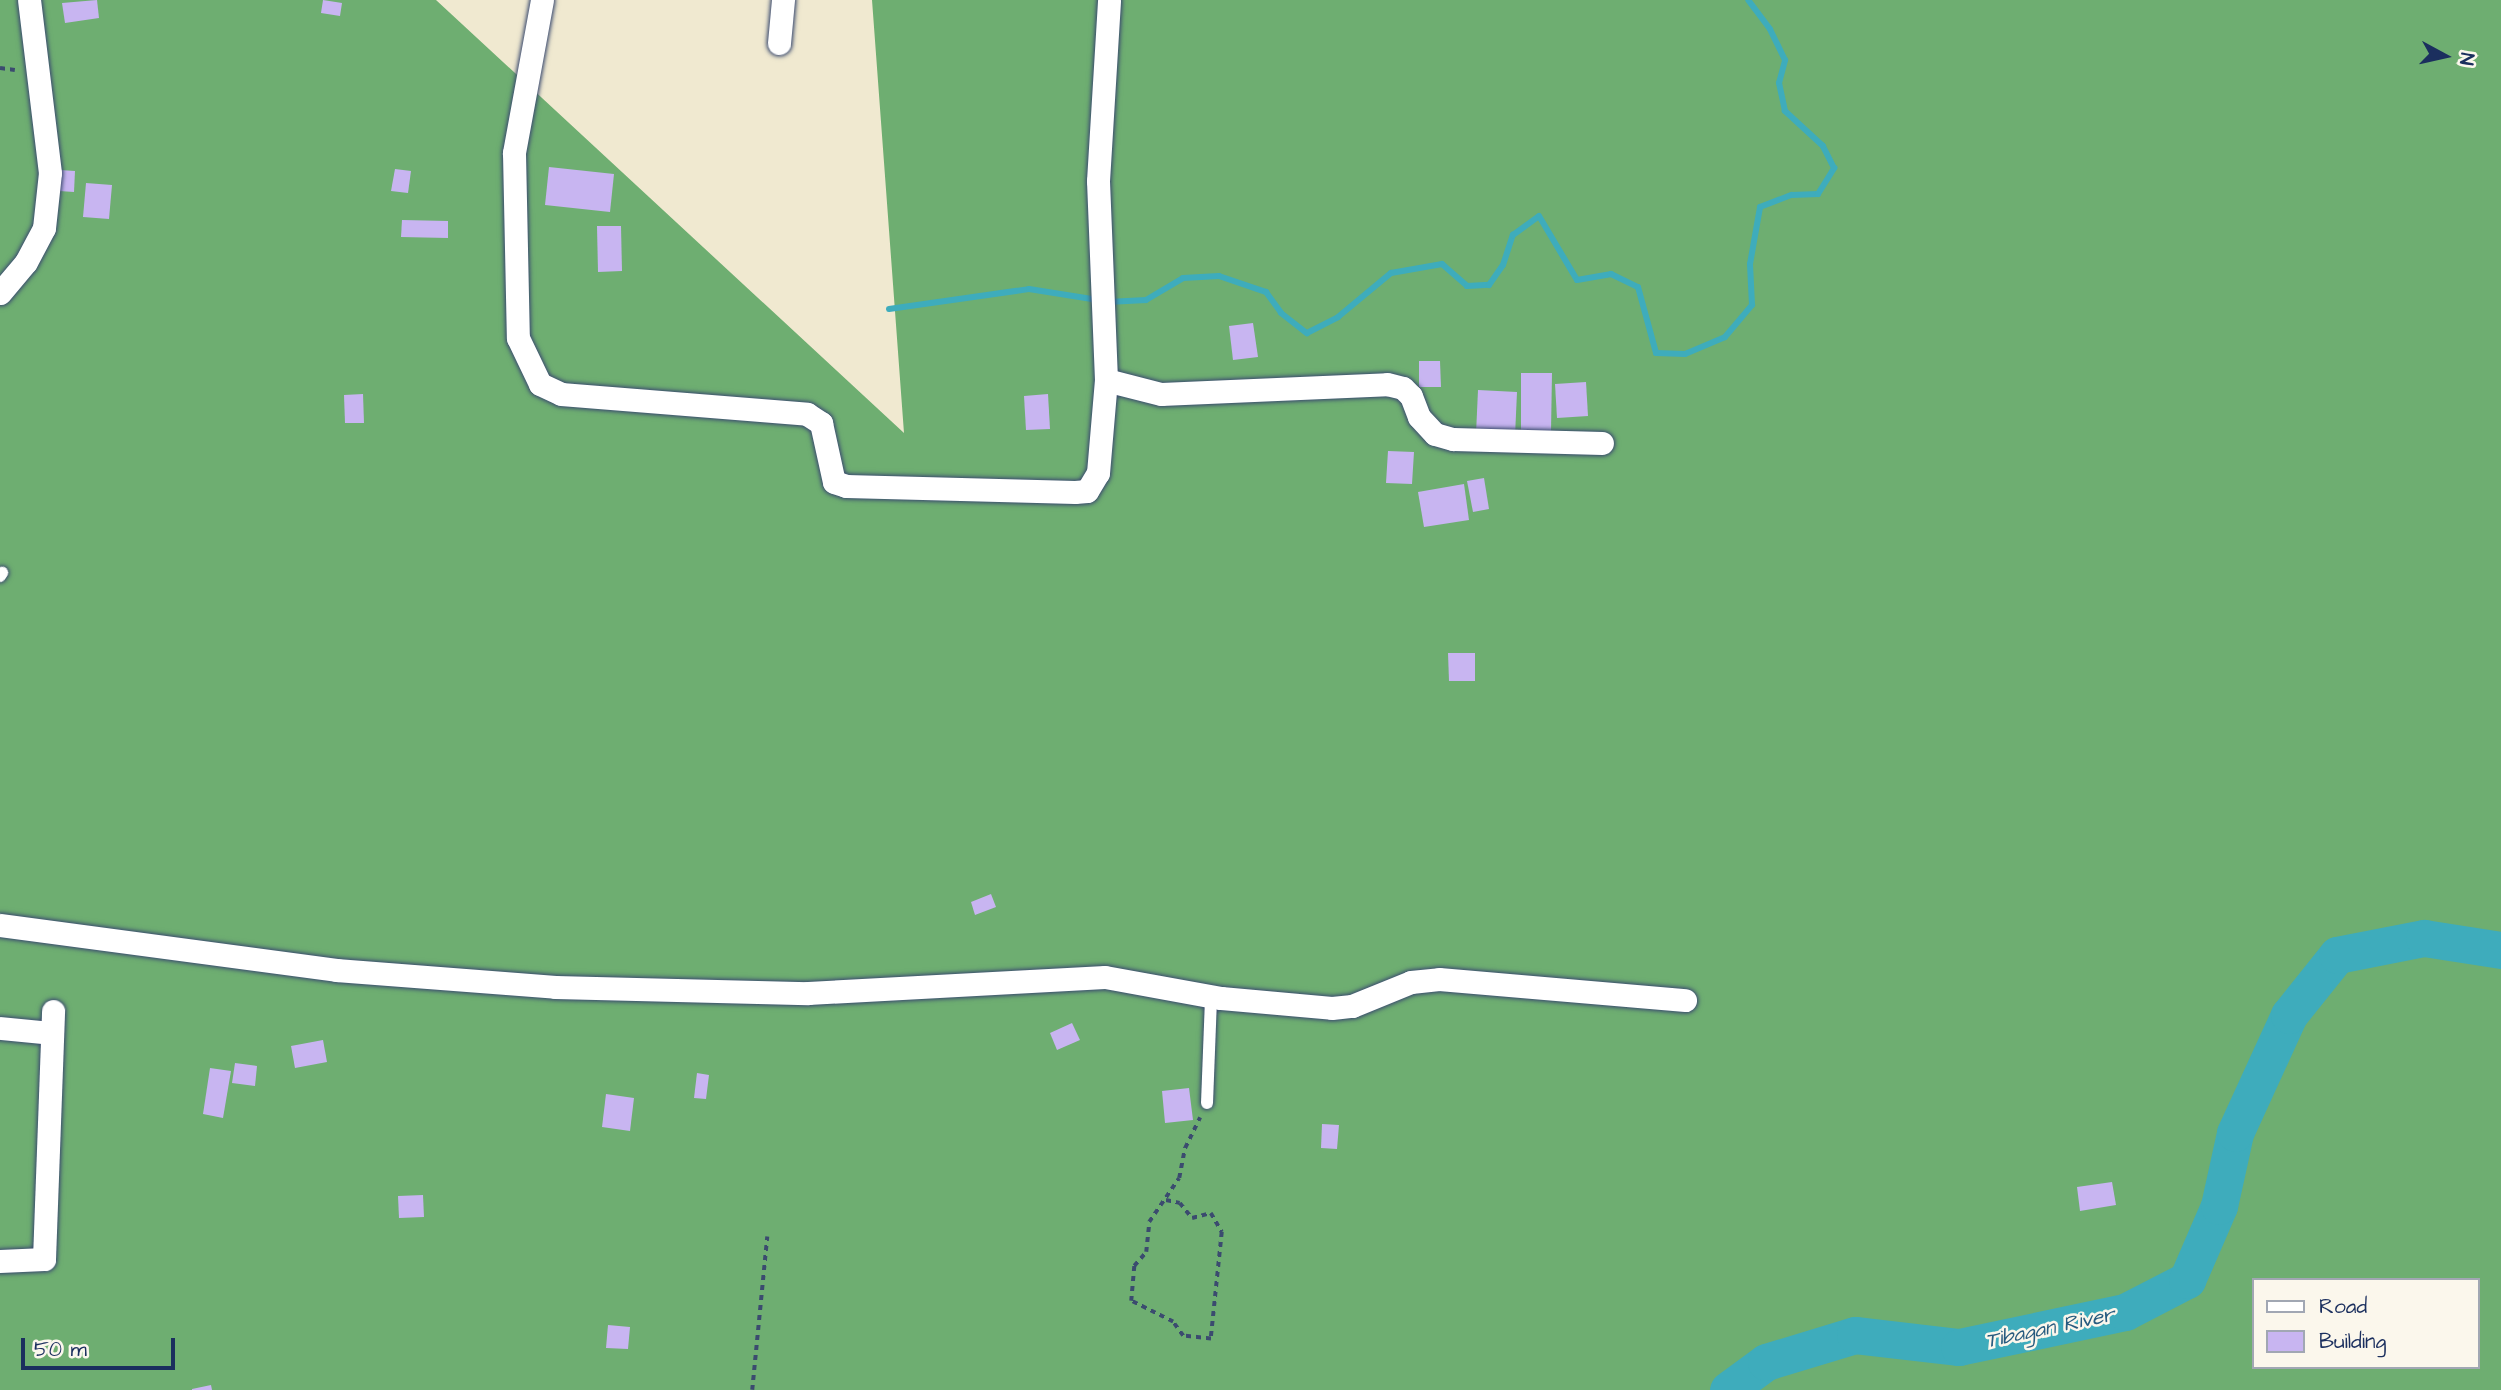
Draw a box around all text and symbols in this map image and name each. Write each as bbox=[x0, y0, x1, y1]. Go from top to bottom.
north arrow bbox=[2410, 21, 2480, 91]
text: N bbox=[2452, 51, 2480, 67]
legend bbox=[2252, 1278, 2480, 1369]
text: Road bbox=[2319, 1292, 2367, 1321]
water label: Tibagan River bbox=[1983, 1302, 2117, 1354]
scale bar bbox=[24, 1324, 178, 1368]
text: Building bbox=[2319, 1327, 2386, 1356]
text: 50 m bbox=[34, 1335, 87, 1364]

